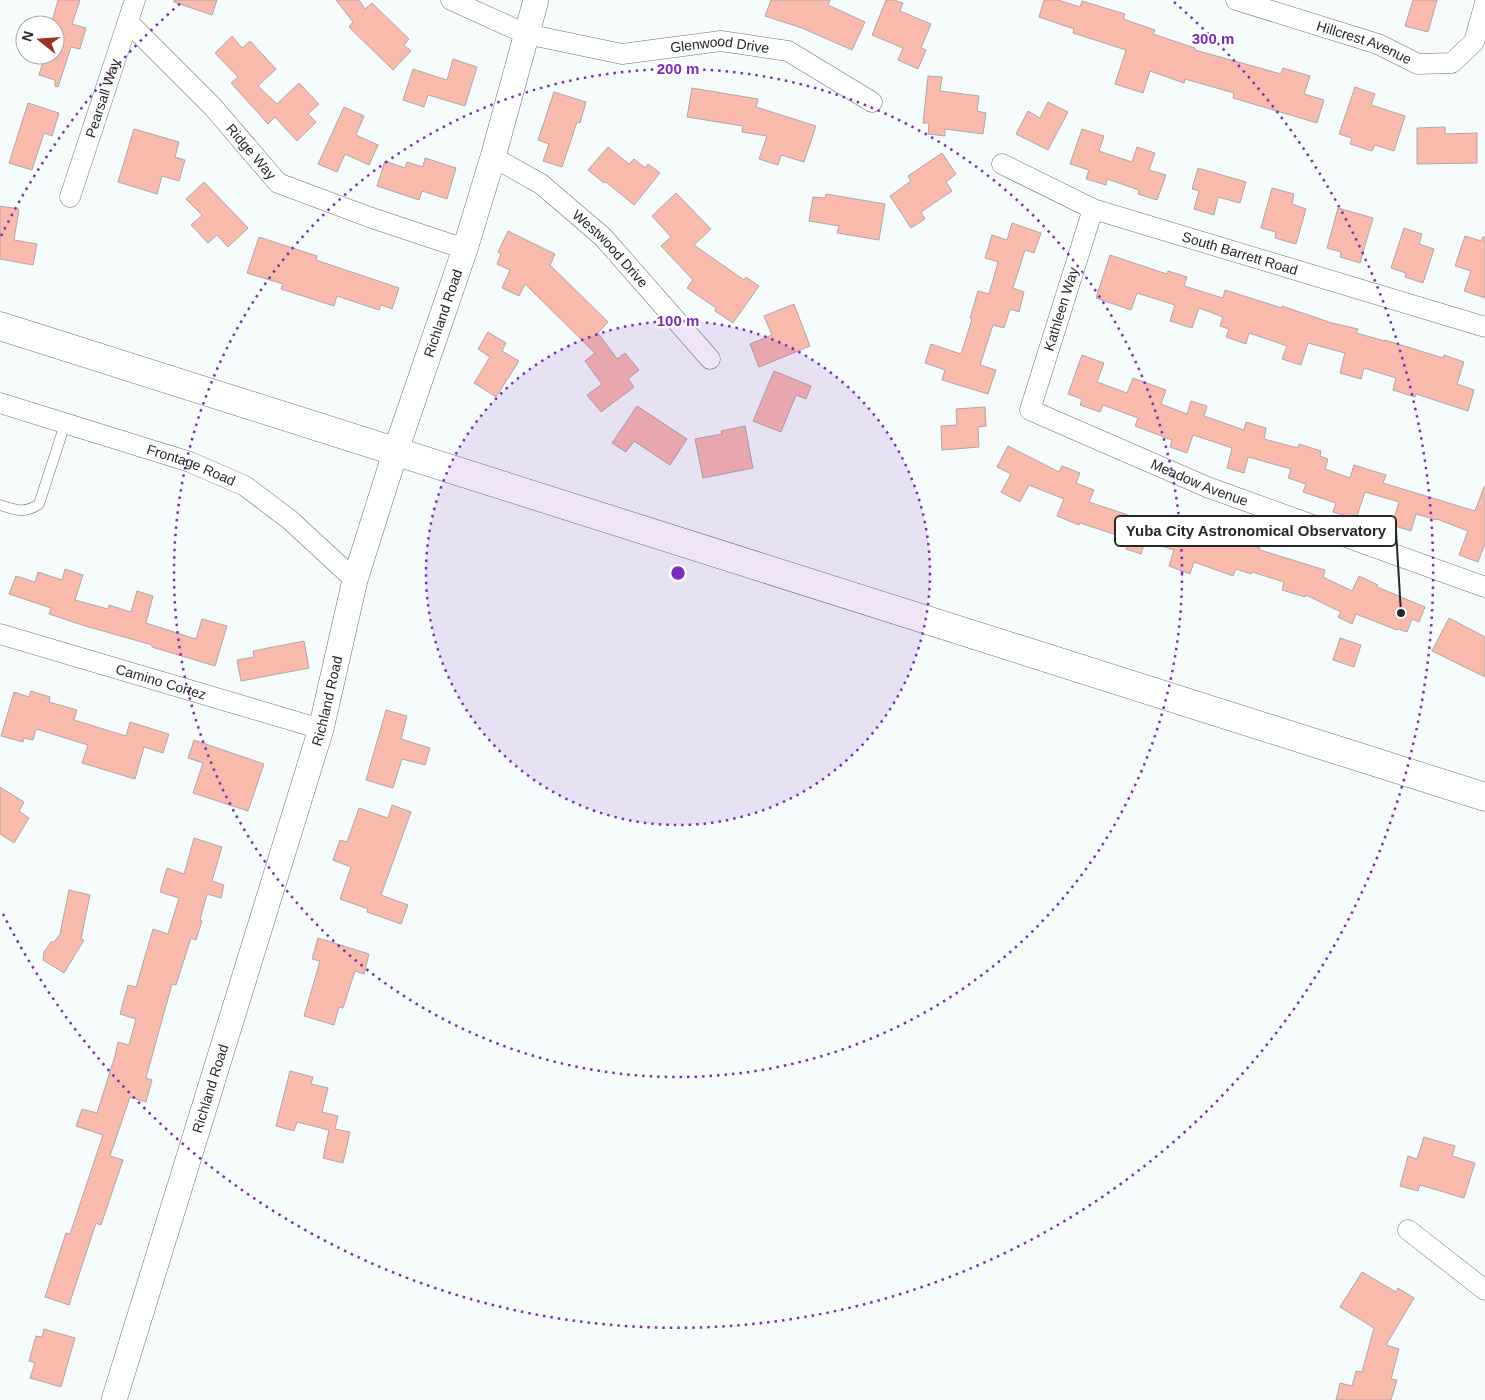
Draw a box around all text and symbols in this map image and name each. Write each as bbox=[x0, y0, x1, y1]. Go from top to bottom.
north arrow bbox=[15, 15, 65, 65]
street label: Hillcrest Avenue bbox=[1315, 17, 1414, 68]
text: N bbox=[18, 29, 37, 43]
text: 300 m bbox=[1192, 30, 1234, 47]
street label: Glenwood Drive bbox=[669, 33, 770, 56]
street label: Pearsall Way bbox=[82, 57, 123, 140]
text: 200 m bbox=[657, 60, 699, 77]
street label: Ridge Way bbox=[223, 121, 279, 183]
street label: Westwood Drive bbox=[569, 207, 652, 291]
street label: South Barrett Road bbox=[1180, 228, 1300, 278]
street label: Kathleen Way bbox=[1041, 265, 1081, 353]
street label: Richland Road bbox=[420, 267, 465, 359]
text: 100 m bbox=[657, 312, 699, 329]
street label: Frontage Road bbox=[145, 441, 238, 489]
street label: Meadow Avenue bbox=[1148, 456, 1250, 509]
callout: Yuba City Astronomical Observatory bbox=[1115, 516, 1396, 546]
text: Yuba City Astronomical Observatory bbox=[1126, 522, 1387, 539]
centre of rings bbox=[669, 564, 687, 582]
street label: Richland Road bbox=[308, 654, 345, 748]
street label: Camino Cortez bbox=[114, 661, 208, 703]
street label: Richland Road bbox=[189, 1042, 231, 1135]

